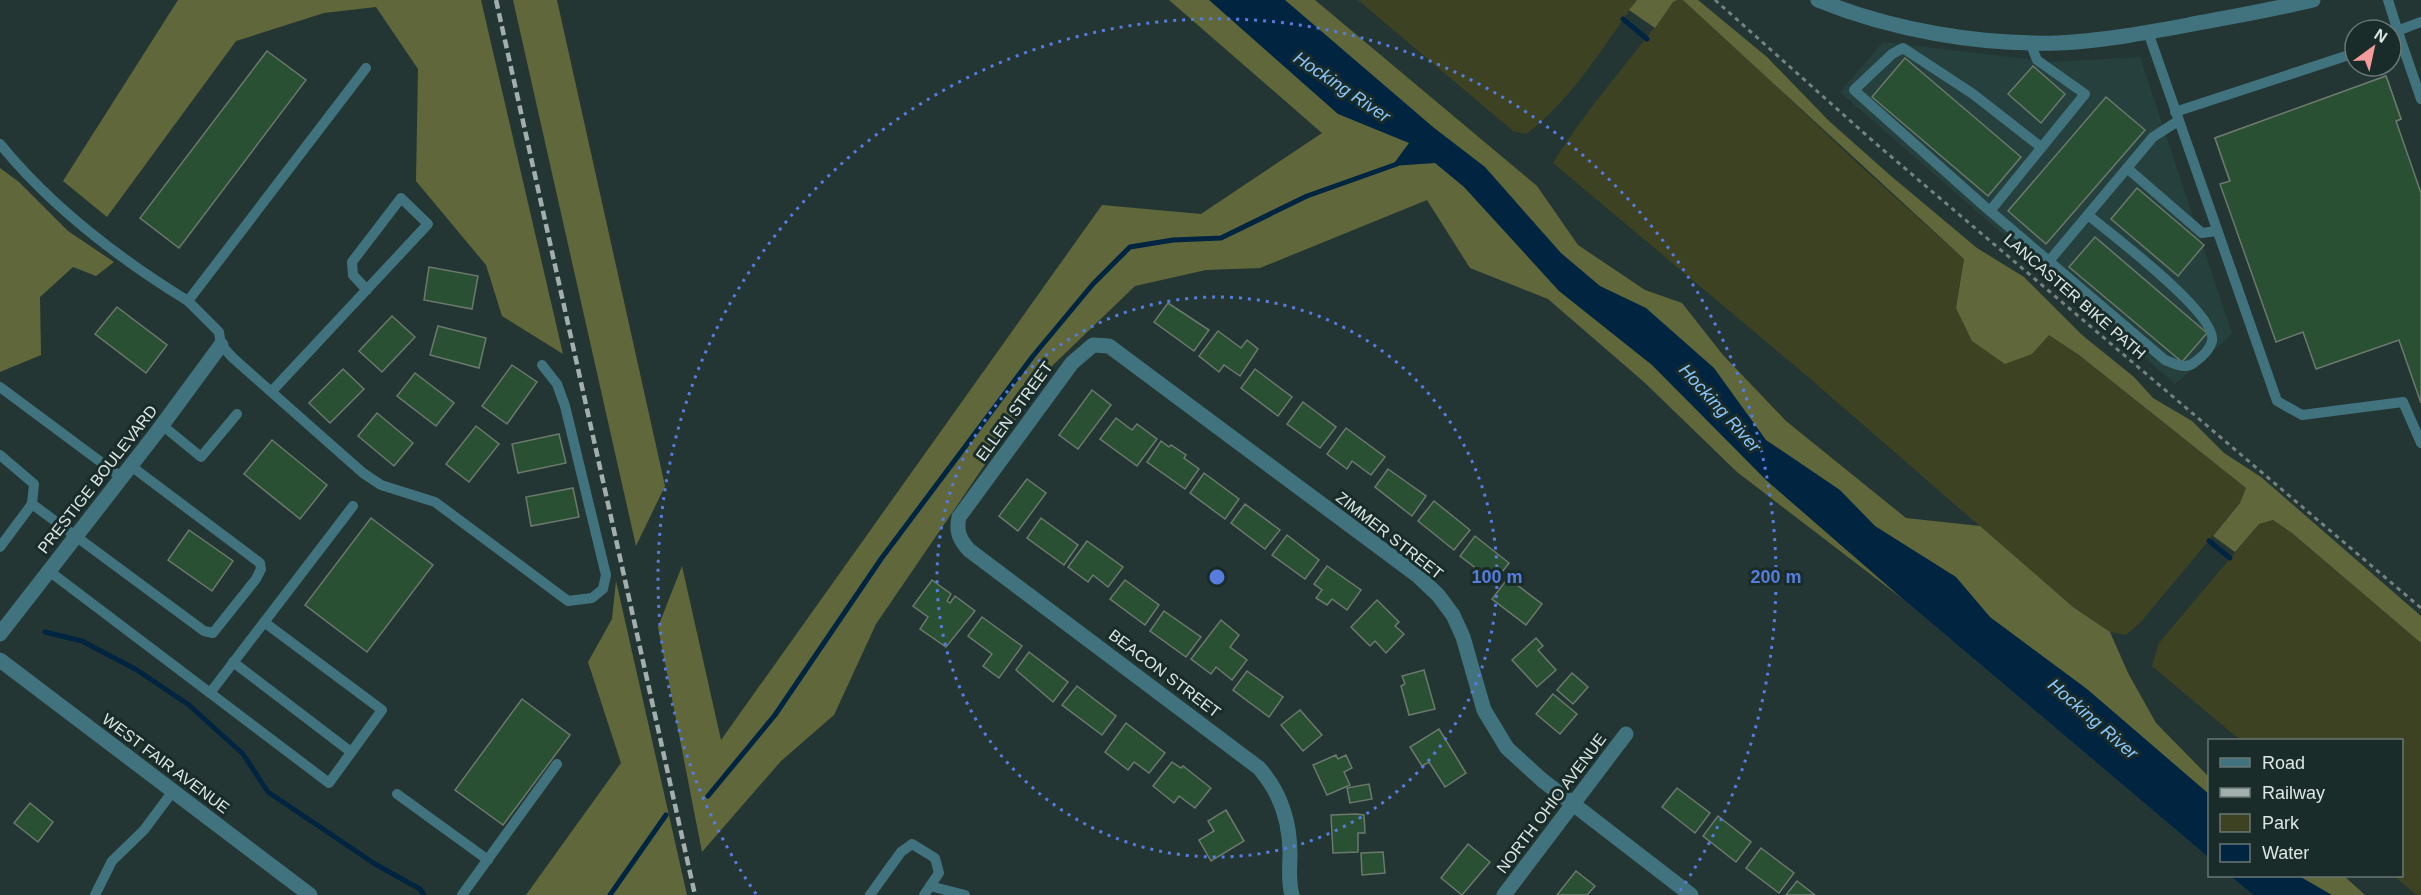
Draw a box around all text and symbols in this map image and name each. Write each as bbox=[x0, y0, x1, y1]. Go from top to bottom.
north arrow bbox=[2343, 18, 2403, 78]
text: N bbox=[2371, 26, 2390, 46]
water label: Hocking River bbox=[1290, 47, 1395, 127]
street label: LANCASTER BIKE PATH bbox=[2001, 230, 2149, 362]
street label: ELLEN STREET bbox=[973, 358, 1056, 464]
water label: Hocking River bbox=[1675, 360, 1766, 457]
street label: PRESTIGE BOULEVARD bbox=[34, 402, 160, 557]
street label: ZIMMER STREET bbox=[1333, 488, 1447, 582]
centre of rings bbox=[1207, 567, 1227, 587]
text: 100 m bbox=[1471, 567, 1523, 587]
text: 200 m bbox=[1750, 567, 1802, 587]
street label: BEACON STREET bbox=[1106, 626, 1224, 721]
water label: Hocking River bbox=[2044, 675, 2143, 764]
street label: WEST FAIR AVENUE bbox=[99, 710, 232, 817]
street label: NORTH OHIO AVENUE bbox=[1493, 730, 1609, 876]
legend bbox=[2208, 739, 2403, 877]
text: Road bbox=[2262, 753, 2305, 773]
text: Railway bbox=[2262, 783, 2325, 803]
text: Park bbox=[2262, 813, 2300, 833]
text: Water bbox=[2262, 843, 2309, 863]

